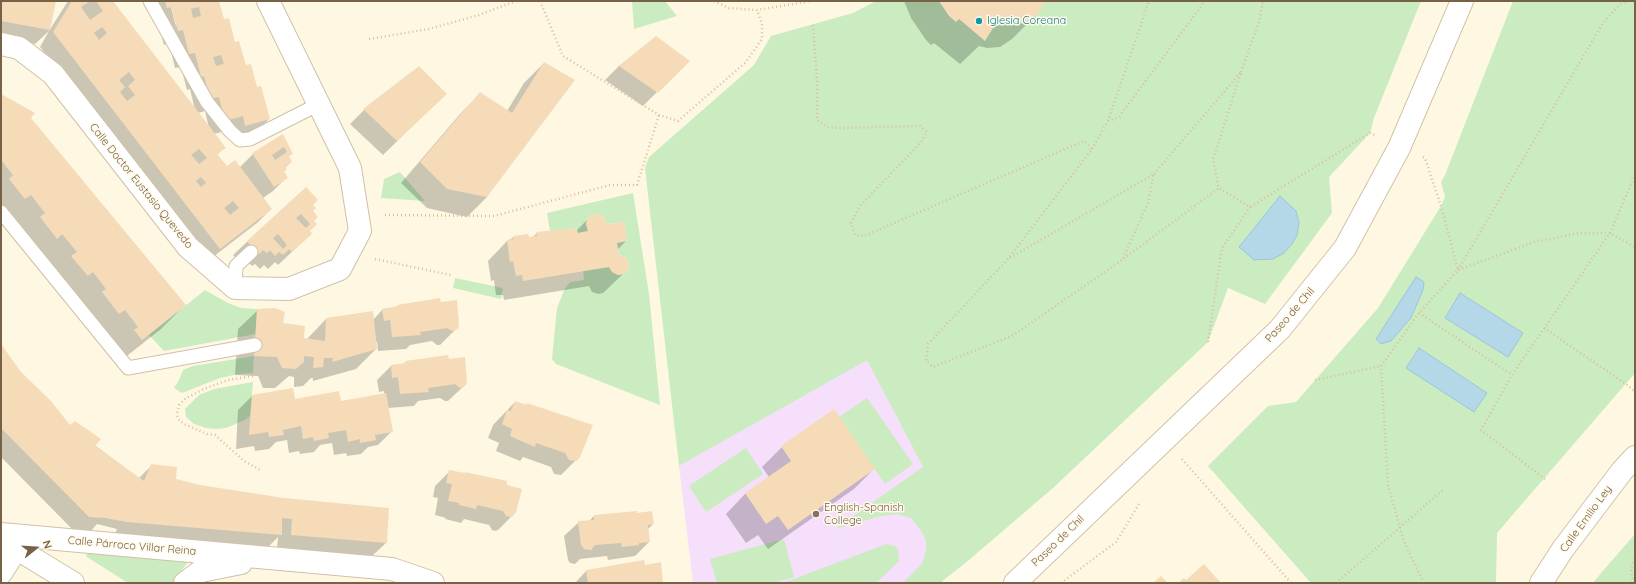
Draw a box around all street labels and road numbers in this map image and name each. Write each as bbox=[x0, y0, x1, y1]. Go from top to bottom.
street label: Calle Doctor Eustasio Quevedo bbox=[86, 121, 196, 251]
street label: Paseo de Chil bbox=[1263, 285, 1317, 345]
street label: Calle Emilio Ley bbox=[1557, 483, 1615, 555]
street label: Paseo de Chil bbox=[1029, 512, 1087, 570]
street label: Calle Párroco Villar Reina bbox=[67, 534, 197, 558]

